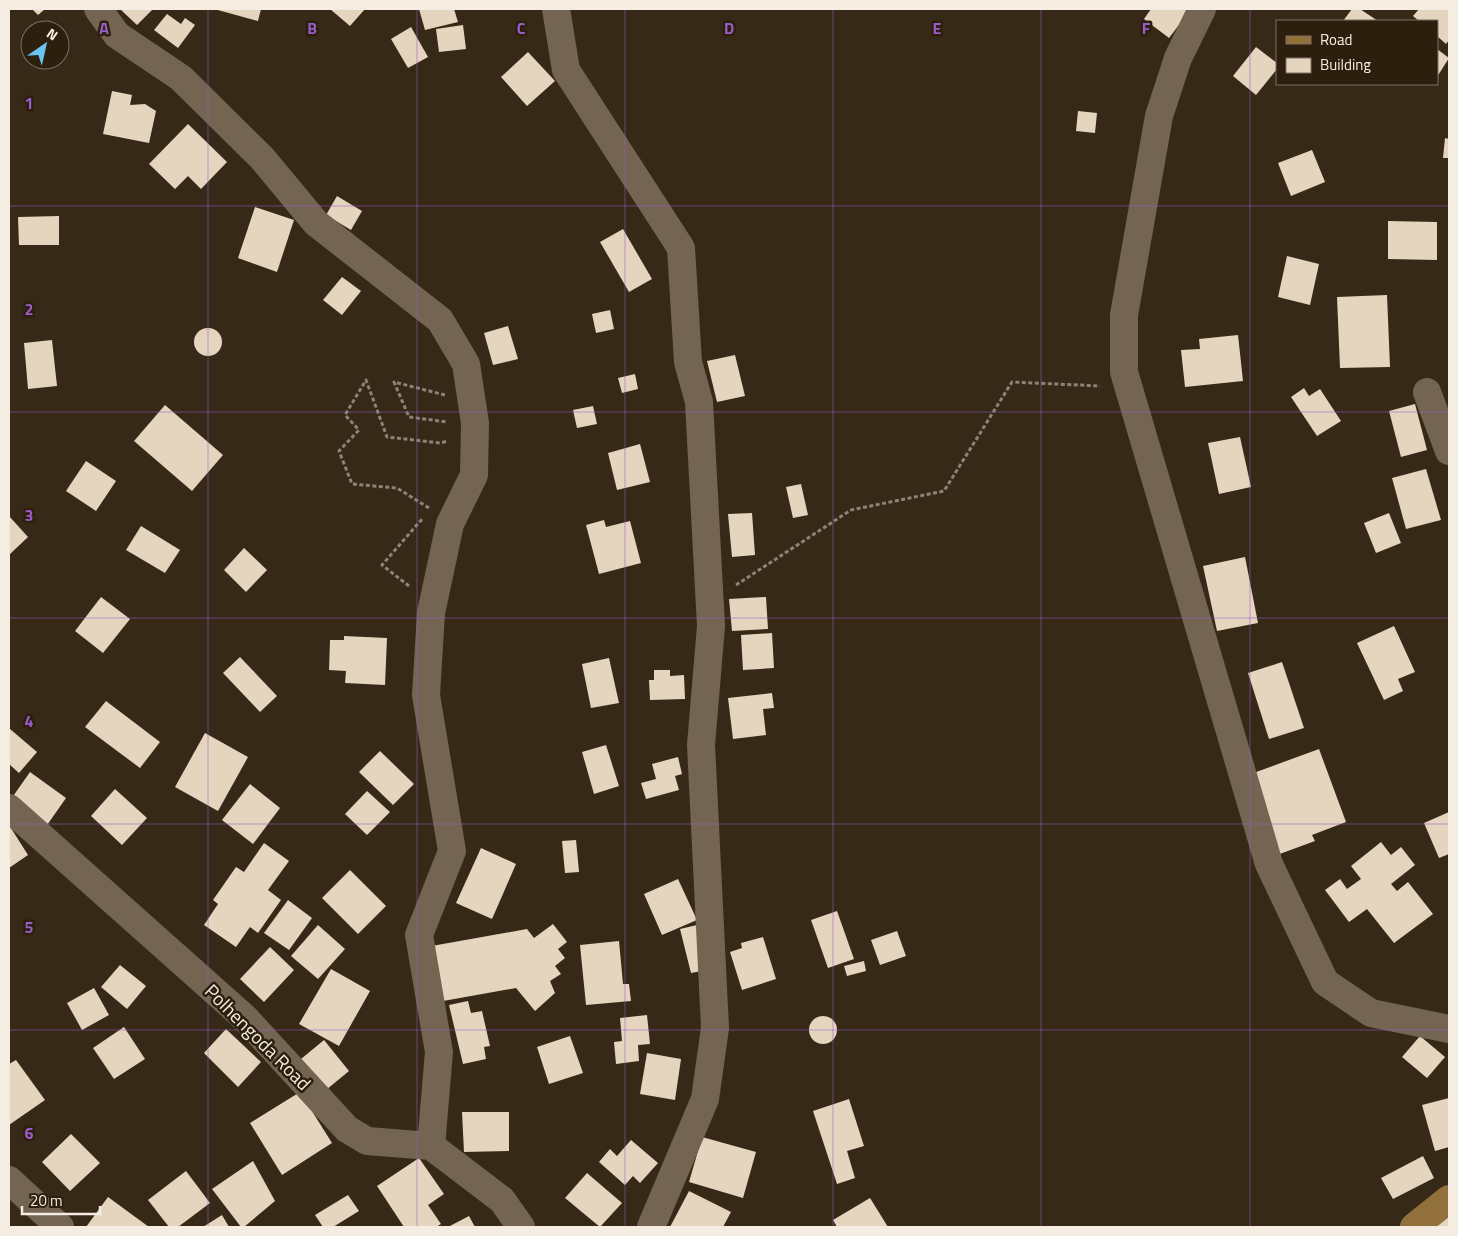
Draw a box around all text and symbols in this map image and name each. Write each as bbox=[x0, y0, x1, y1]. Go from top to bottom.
text: A bbox=[99, 16, 109, 40]
text: B bbox=[307, 16, 317, 40]
text: C bbox=[517, 16, 526, 40]
text: D bbox=[724, 16, 734, 40]
text: E bbox=[933, 16, 942, 40]
text: F bbox=[1142, 16, 1151, 40]
north arrow bbox=[20, 20, 70, 70]
legend bbox=[1276, 20, 1438, 85]
text: N bbox=[43, 22, 62, 45]
text: Road bbox=[1320, 28, 1352, 51]
text: Building bbox=[1320, 53, 1371, 76]
text: 1 bbox=[25, 91, 33, 115]
text: 2 bbox=[25, 297, 33, 321]
text: 3 bbox=[25, 503, 33, 527]
text: 4 bbox=[25, 709, 34, 733]
text: 5 bbox=[25, 915, 34, 939]
street label: Polhengoda Road bbox=[198, 977, 318, 1097]
text: 6 bbox=[25, 1121, 34, 1145]
scale bar bbox=[22, 1184, 100, 1216]
text: 20 m bbox=[30, 1189, 63, 1212]

